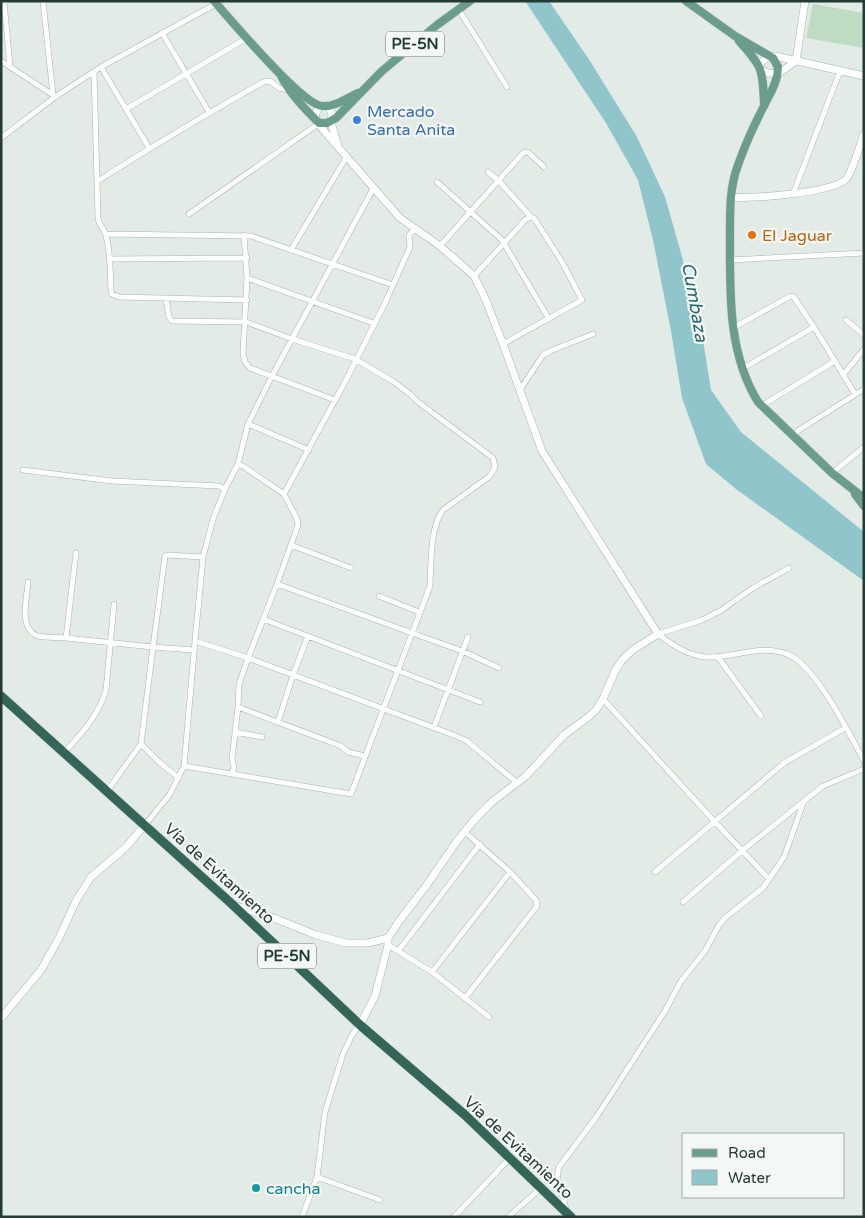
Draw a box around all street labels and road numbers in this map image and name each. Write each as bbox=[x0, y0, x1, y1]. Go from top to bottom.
road number: PE-5N bbox=[386, 32, 444, 56]
street label: Vía de Evitamiento bbox=[160, 819, 279, 929]
road number: PE-5N bbox=[258, 944, 316, 968]
street label: Vía de Evitamiento bbox=[460, 1092, 577, 1203]

